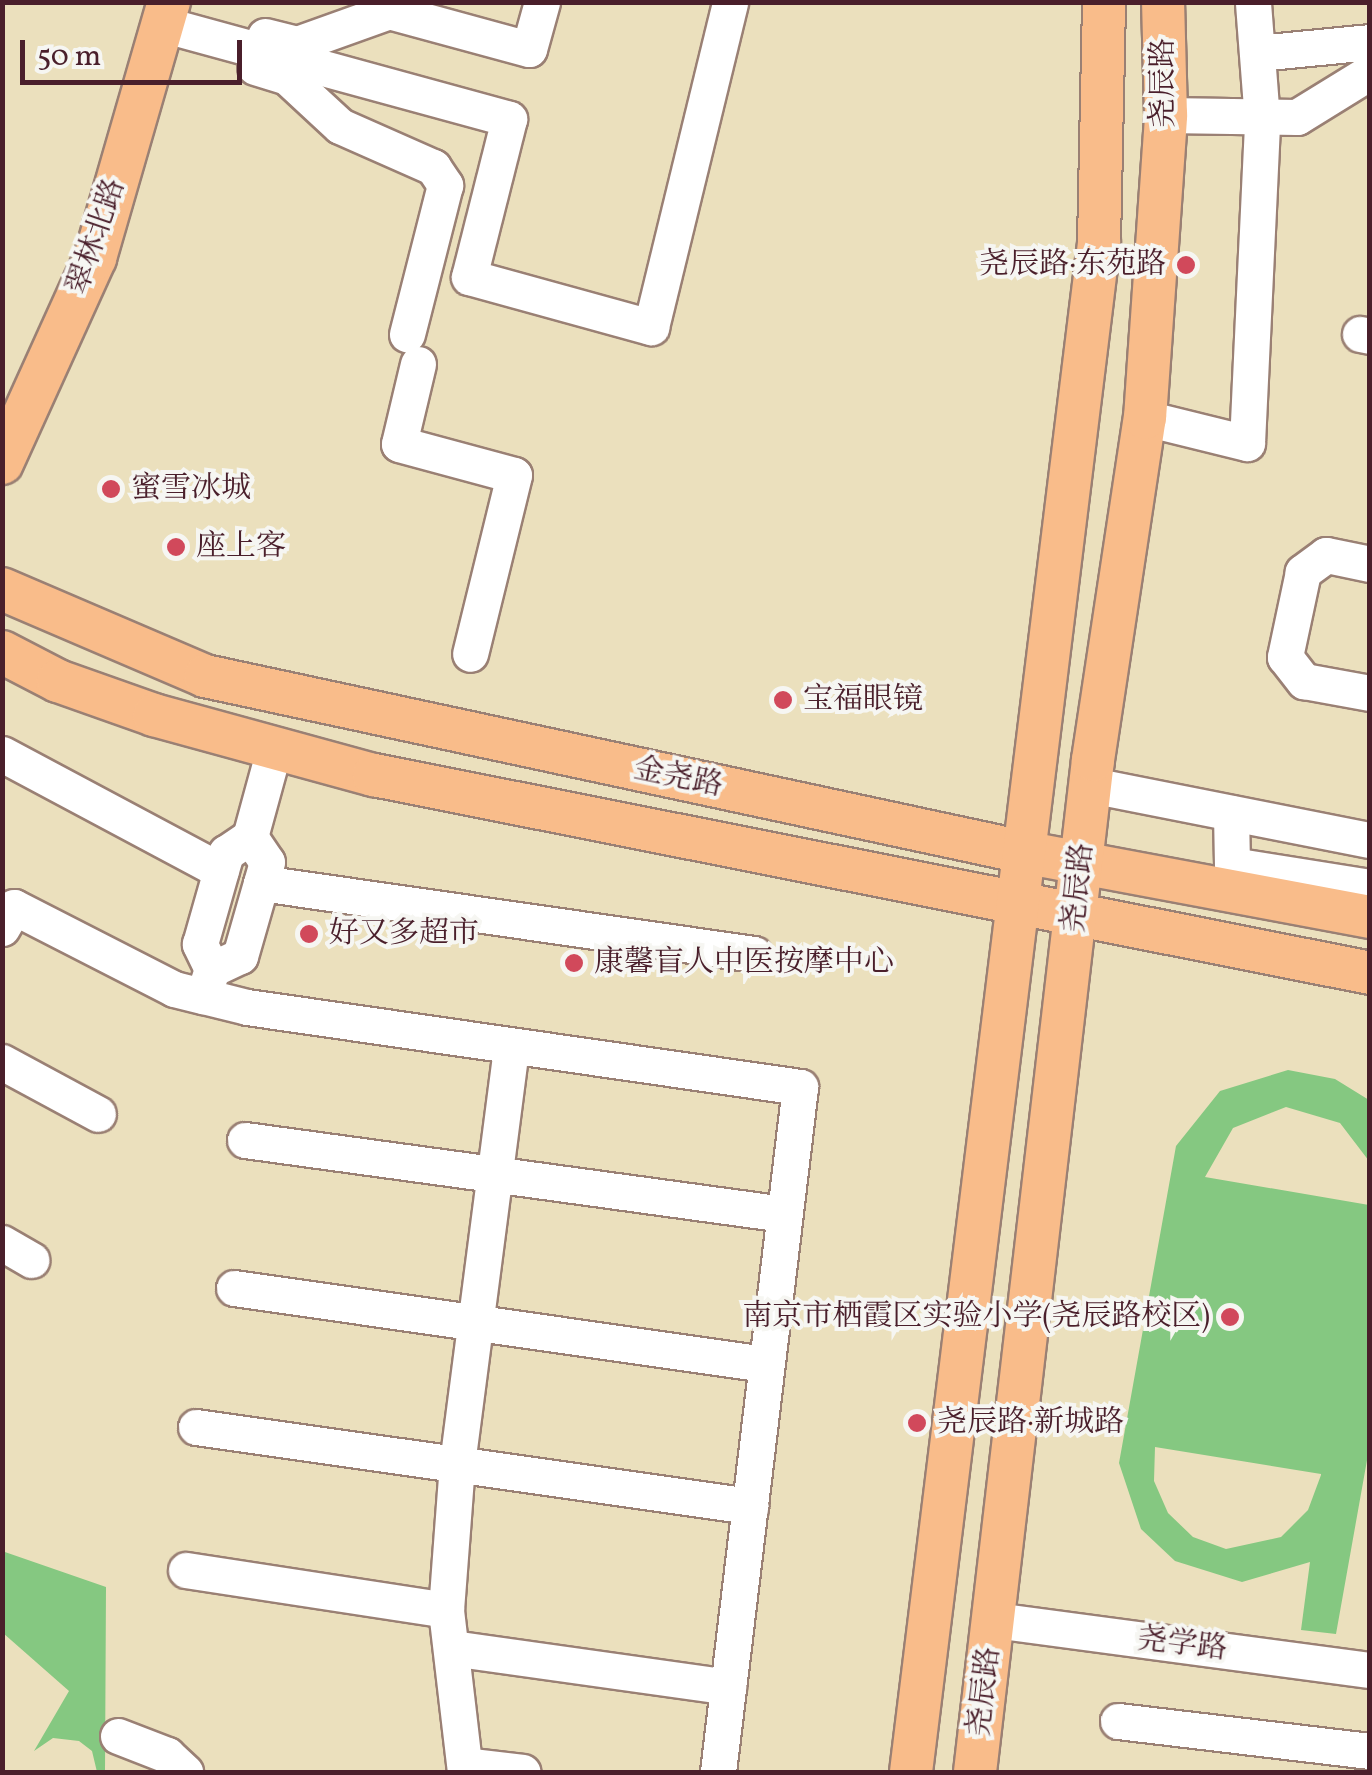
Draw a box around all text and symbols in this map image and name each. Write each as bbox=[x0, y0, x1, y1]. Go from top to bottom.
scale bar bbox=[25, 20, 248, 82]
text: 50 m bbox=[37, 36, 101, 78]
street label: 尧辰路 bbox=[1146, 38, 1182, 128]
street label: 翠林北路 bbox=[60, 174, 134, 300]
place label: 尧辰路·东苑路 bbox=[979, 247, 1166, 283]
marker: 尧辰路·东苑路 bbox=[1175, 254, 1197, 276]
place label: 蜜雪冰城 bbox=[131, 471, 251, 507]
marker: 蜜雪冰城 bbox=[100, 478, 122, 500]
place label: 座上客 bbox=[196, 529, 286, 565]
marker: 座上客 bbox=[165, 536, 187, 558]
place label: 宝福眼镜 bbox=[803, 682, 923, 718]
marker: 宝福眼镜 bbox=[772, 689, 794, 711]
street label: 金尧路 bbox=[630, 751, 726, 805]
street label: 尧辰路 bbox=[1056, 841, 1102, 935]
place label: 好又多超市 bbox=[329, 916, 479, 952]
marker: 好又多超市 bbox=[298, 923, 320, 945]
place label: 康馨盲人中医按摩中心 bbox=[594, 945, 894, 981]
marker: 康馨盲人中医按摩中心 bbox=[563, 952, 585, 974]
place label: 南京市栖霞区实验小学(尧辰路校区) bbox=[743, 1299, 1210, 1335]
marker: 南京市栖霞区实验小学(尧辰路校区) bbox=[1219, 1306, 1241, 1328]
place label: 尧辰路·新城路 bbox=[937, 1405, 1124, 1441]
marker: 尧辰路·新城路 bbox=[906, 1412, 928, 1434]
street label: 尧学路 bbox=[1135, 1622, 1229, 1668]
street label: 尧辰路 bbox=[962, 1645, 1008, 1739]

